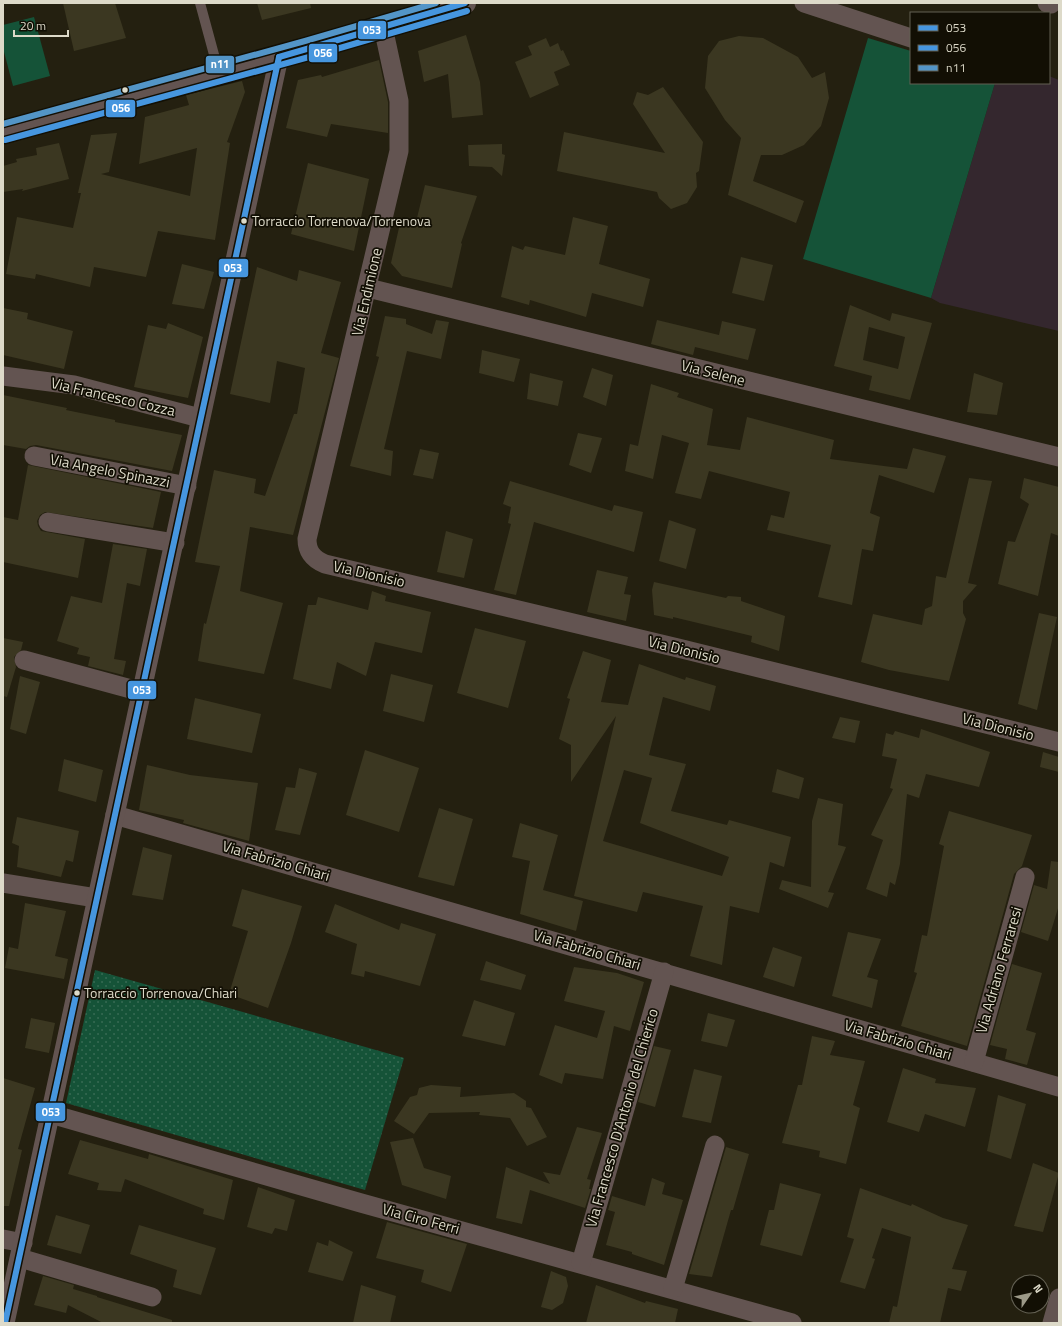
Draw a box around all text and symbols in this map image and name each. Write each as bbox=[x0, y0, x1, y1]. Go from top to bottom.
scale bar bbox=[14, 12, 68, 38]
legend bbox=[910, 12, 1050, 84]
text: 20 m bbox=[20, 16, 46, 35]
text: 053 bbox=[946, 18, 966, 37]
line badge: 053 bbox=[357, 20, 387, 40]
text: 053 bbox=[363, 22, 381, 38]
text: 056 bbox=[946, 38, 966, 57]
line badge: 056 bbox=[308, 43, 338, 63]
text: 056 bbox=[314, 45, 332, 61]
line badge: n11 bbox=[205, 55, 235, 74]
text: n11 bbox=[211, 56, 229, 72]
text: n11 bbox=[946, 58, 966, 77]
unlabelled marker bbox=[120, 85, 130, 95]
line badge: 056 bbox=[105, 99, 136, 118]
text: 056 bbox=[112, 100, 130, 116]
place label: Torraccio Torrenova/Torrenova bbox=[252, 210, 431, 231]
marker: Torraccio Torrenova/Torrenova bbox=[239, 216, 249, 226]
street label: Via Endimione bbox=[345, 246, 388, 338]
line badge: 053 bbox=[218, 258, 249, 278]
text: 053 bbox=[224, 260, 242, 276]
street label: Via Selene bbox=[679, 353, 748, 392]
street label: Via Francesco Cozza bbox=[49, 371, 178, 422]
street label: Via Angelo Spinazzi bbox=[48, 448, 172, 493]
street label: Via Dionisio bbox=[331, 554, 407, 593]
street label: Via Dionisio bbox=[646, 629, 723, 670]
line badge: 053 bbox=[127, 680, 157, 700]
text: 053 bbox=[133, 682, 151, 698]
street label: Via Dionisio bbox=[960, 706, 1037, 747]
street label: Via Fabrizio Chiari bbox=[220, 834, 333, 887]
street label: Via Adriano Ferraresi bbox=[969, 904, 1028, 1036]
street label: Via Fabrizio Chiari bbox=[531, 923, 644, 976]
place label: Torraccio Torrenova/Chiari bbox=[84, 982, 237, 1003]
marker: Torraccio Torrenova/Chiari bbox=[72, 988, 82, 998]
street label: Via Francesco D'Antonio del Chierico bbox=[579, 1006, 664, 1230]
street label: Via Fabrizio Chiari bbox=[842, 1013, 955, 1066]
line badge: 053 bbox=[35, 1102, 66, 1122]
text: 053 bbox=[42, 1104, 60, 1120]
street label: Via Ciro Ferri bbox=[380, 1197, 462, 1240]
north arrow bbox=[1010, 1274, 1050, 1314]
text: N bbox=[1030, 1281, 1047, 1296]

